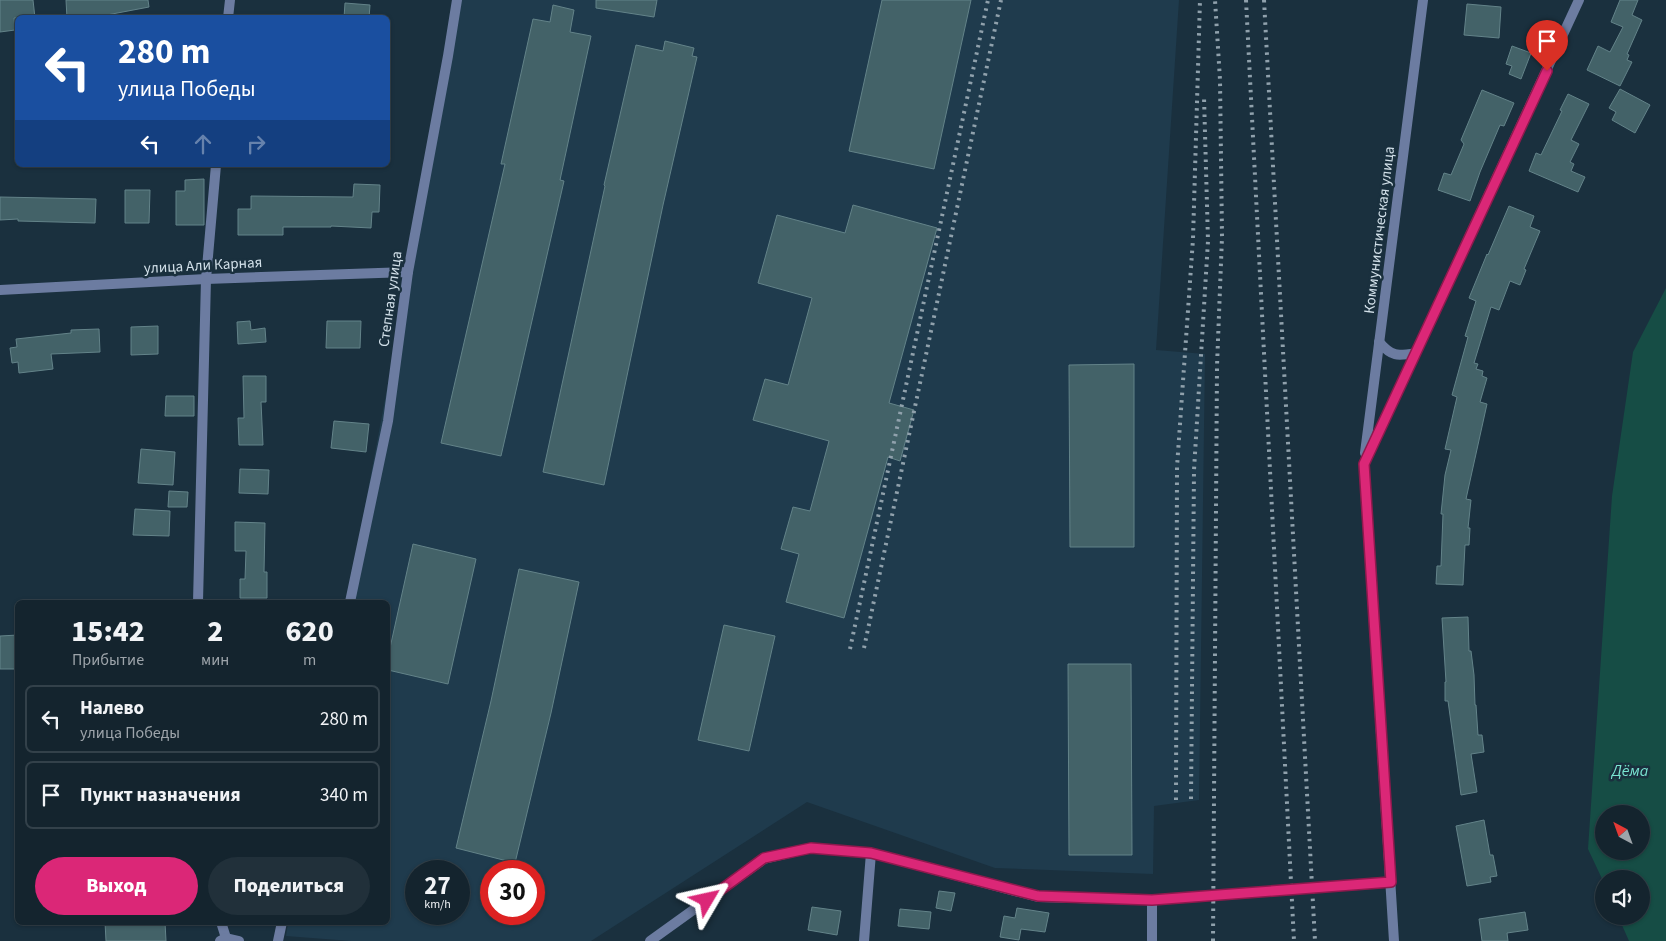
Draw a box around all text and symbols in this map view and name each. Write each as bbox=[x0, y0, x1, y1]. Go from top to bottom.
pin bbox=[1526, 20, 1568, 71]
text: 280 m bbox=[118, 27, 210, 77]
icon: arrive bbox=[1533, 27, 1561, 55]
icon: left bbox=[35, 35, 100, 100]
text: улица Победы bbox=[118, 73, 256, 105]
icon: left bbox=[136, 130, 164, 158]
icon: ahead bbox=[189, 130, 217, 158]
icon: right bbox=[242, 130, 270, 158]
street label: Коммунистическая улица bbox=[1359, 145, 1400, 315]
street label: Степная улица bbox=[373, 250, 408, 348]
street label: улица Али Карная bbox=[143, 252, 263, 279]
text: 15:42 bbox=[71, 610, 145, 653]
text: 2 bbox=[207, 610, 223, 653]
text: 620 bbox=[286, 610, 334, 653]
text: Прибытие bbox=[72, 649, 144, 671]
text: мин bbox=[201, 649, 229, 671]
text: m bbox=[303, 649, 316, 671]
text: Налево bbox=[80, 695, 144, 722]
icon: left bbox=[37, 705, 65, 733]
text: 280 m bbox=[320, 706, 368, 733]
text: улица Победы bbox=[80, 722, 180, 744]
water label: Дёма bbox=[1611, 760, 1649, 782]
icon: arrive bbox=[37, 781, 65, 809]
text: Пункт назначения bbox=[80, 782, 241, 809]
text: 340 m bbox=[320, 782, 368, 809]
north arrow bbox=[1595, 805, 1650, 860]
map controls bbox=[1595, 805, 1650, 925]
button: Выход bbox=[35, 857, 198, 915]
button: Поделиться bbox=[208, 857, 370, 915]
speed limit sign: 30 bbox=[480, 860, 545, 925]
text: 27 bbox=[424, 868, 451, 904]
button: sound bbox=[1595, 870, 1650, 925]
position arrow bbox=[680, 873, 732, 925]
text: km/h bbox=[424, 896, 451, 913]

